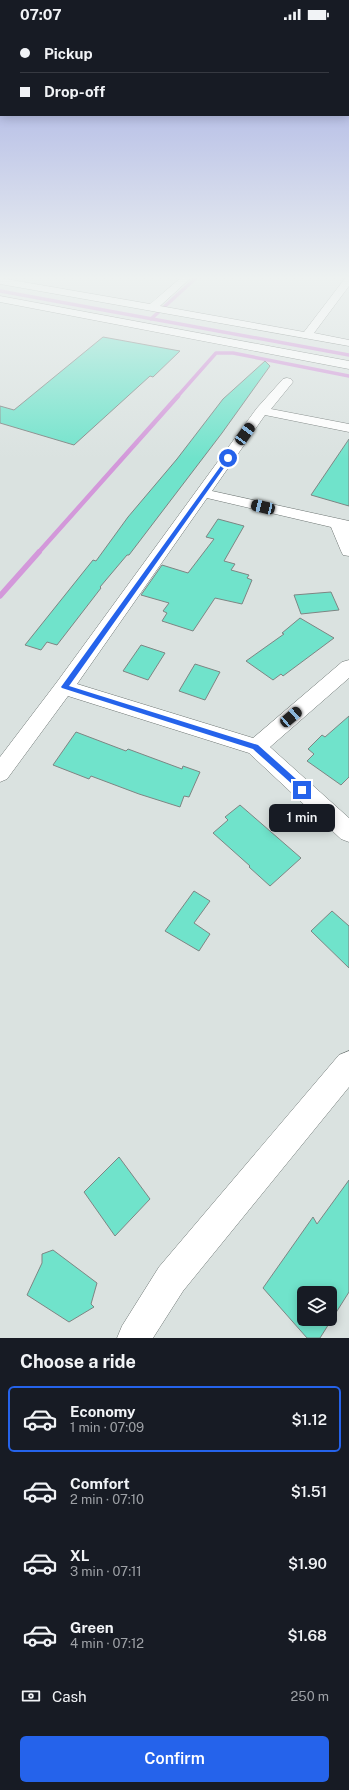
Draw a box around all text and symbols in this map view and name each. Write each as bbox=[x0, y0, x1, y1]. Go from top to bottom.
text: 07:07 bbox=[20, 6, 62, 23]
text: Pickup bbox=[44, 45, 93, 62]
text: Drop-off bbox=[44, 83, 105, 100]
car bbox=[233, 421, 257, 447]
route start bbox=[219, 449, 237, 467]
car bbox=[250, 498, 276, 516]
car bbox=[278, 705, 304, 729]
route end bbox=[293, 781, 311, 799]
callout: 1 min bbox=[269, 804, 335, 832]
text: 1 min bbox=[287, 810, 317, 825]
map controls bbox=[297, 1286, 337, 1326]
button: layers bbox=[297, 1286, 337, 1326]
text: Choose a ride bbox=[20, 1351, 136, 1372]
icon: car bbox=[22, 1401, 58, 1437]
text: Economy bbox=[70, 1403, 135, 1420]
text: $1.12 bbox=[291, 1411, 327, 1428]
text: 1 min · 07:09 bbox=[70, 1420, 144, 1435]
icon: car bbox=[22, 1473, 58, 1509]
text: Comfort bbox=[70, 1475, 130, 1492]
text: $1.51 bbox=[291, 1483, 327, 1500]
text: 2 min · 07:10 bbox=[70, 1492, 144, 1507]
icon: car bbox=[22, 1545, 58, 1581]
text: XL bbox=[70, 1547, 89, 1564]
text: $1.90 bbox=[288, 1555, 327, 1572]
text: 3 min · 07:11 bbox=[70, 1564, 142, 1579]
icon: car bbox=[22, 1617, 58, 1653]
text: Green bbox=[70, 1619, 114, 1636]
text: $1.68 bbox=[287, 1627, 327, 1644]
text: 4 min · 07:12 bbox=[70, 1636, 144, 1651]
icon: cash bbox=[20, 1685, 42, 1707]
text: Cash bbox=[52, 1688, 87, 1705]
text: 250 m bbox=[291, 1689, 329, 1704]
button: Confirm bbox=[20, 1736, 329, 1782]

